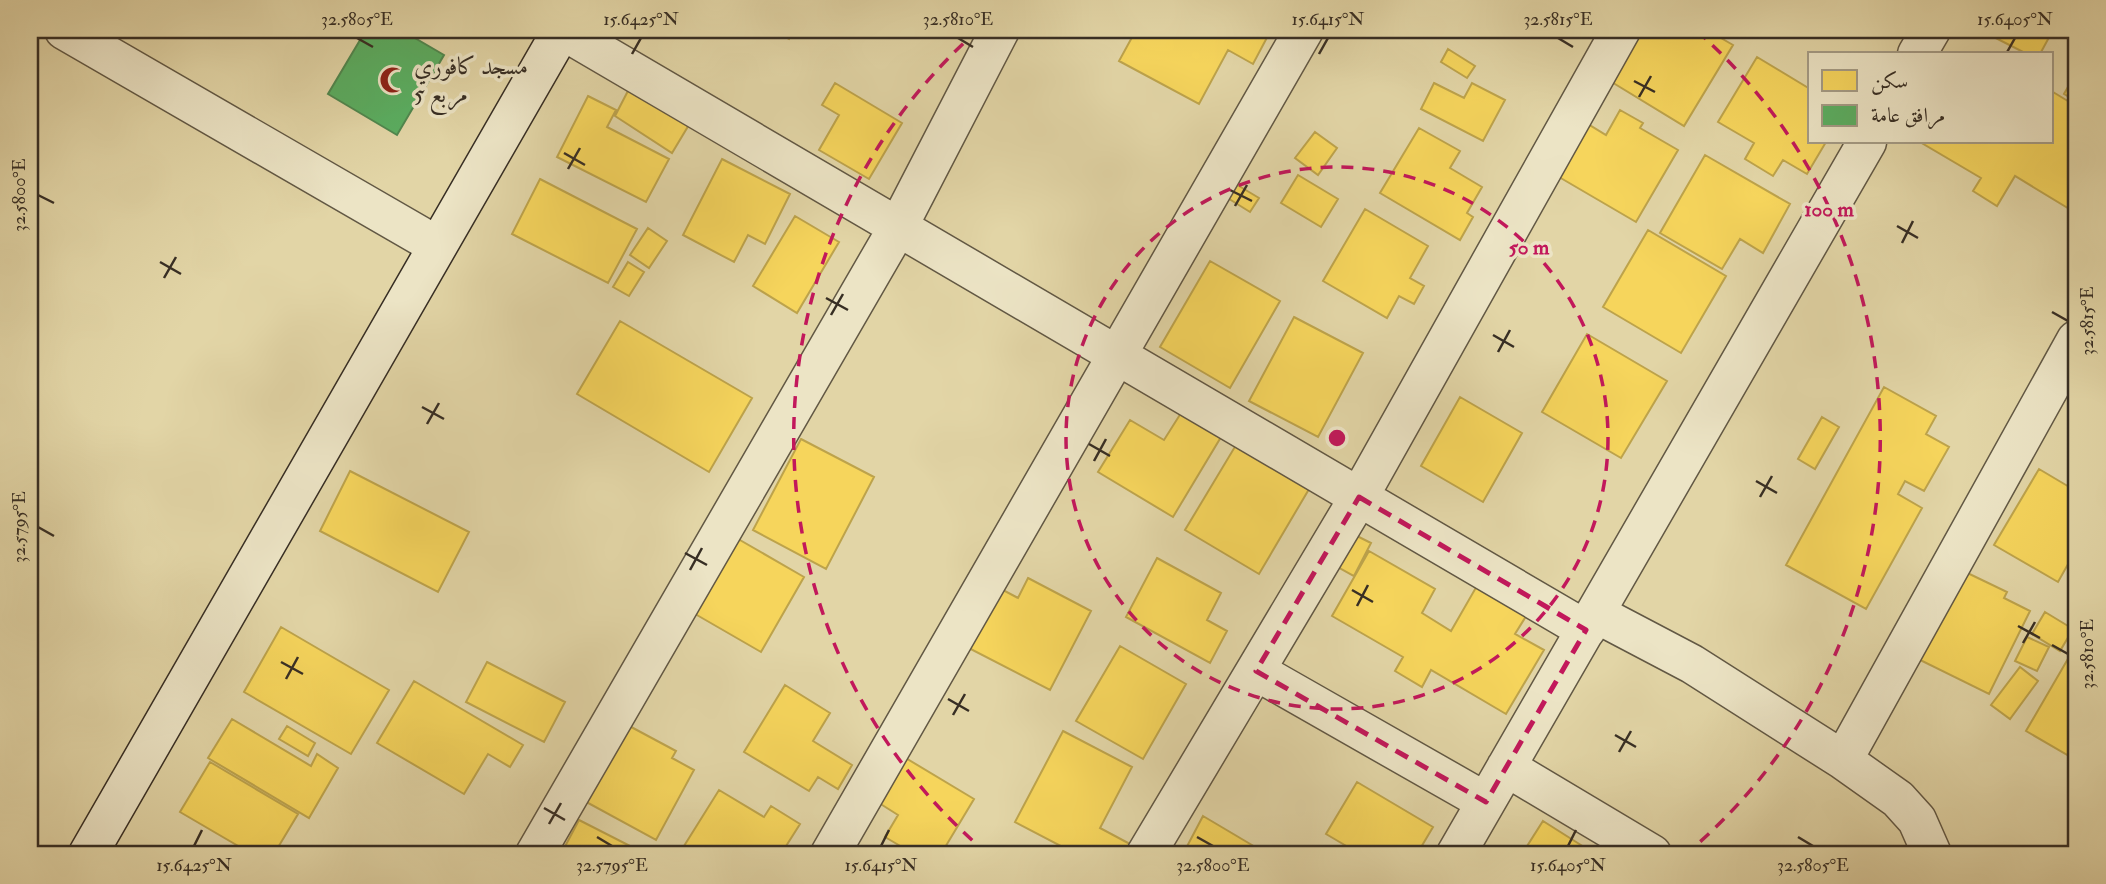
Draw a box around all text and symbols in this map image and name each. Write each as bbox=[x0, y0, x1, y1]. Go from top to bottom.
text: 32.5805°E bbox=[321, 8, 393, 31]
text: 15.6425°N bbox=[603, 8, 679, 31]
text: 32.5810°E bbox=[923, 8, 993, 31]
text: 15.6415°N bbox=[1292, 8, 1365, 31]
text: 32.5815°E bbox=[1523, 8, 1593, 31]
text: 15.6405°N bbox=[1977, 8, 2053, 31]
place label: مسجد كافوري مربع 5 bbox=[414, 51, 528, 116]
legend bbox=[1808, 52, 2054, 144]
mosque icon: مسجد كافوري مربع 5 bbox=[378, 65, 408, 95]
text: سكن bbox=[1871, 68, 1908, 95]
text: مرافق عامة bbox=[1871, 102, 1945, 130]
text: 32.5800°E bbox=[8, 158, 31, 232]
text: 100 m bbox=[1804, 196, 1855, 223]
text: 50 m bbox=[1509, 234, 1550, 261]
text: 32.5815°E bbox=[2076, 286, 2099, 356]
centre of rings bbox=[1325, 426, 1349, 450]
text: 32.5795°E bbox=[8, 491, 31, 563]
text: 32.5810°E bbox=[2076, 619, 2099, 689]
text: 15.6425°N bbox=[156, 854, 232, 877]
text: 32.5795°E bbox=[576, 854, 648, 877]
text: 15.6415°N bbox=[845, 854, 918, 877]
text: 32.5800°E bbox=[1176, 854, 1250, 877]
text: 15.6405°N bbox=[1530, 854, 1606, 877]
text: 32.5805°E bbox=[1777, 854, 1849, 877]

